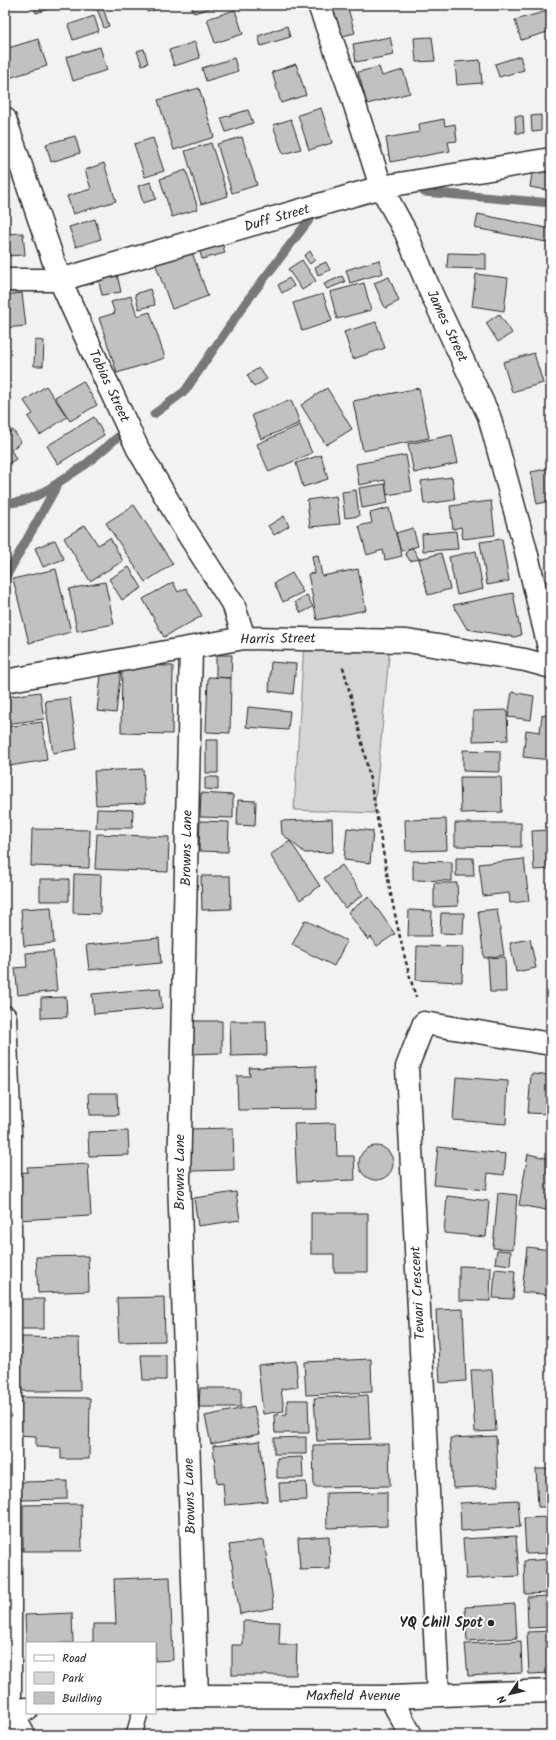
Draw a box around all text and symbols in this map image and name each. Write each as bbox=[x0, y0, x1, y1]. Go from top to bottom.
street label: Duff Street bbox=[242, 198, 313, 238]
street label: James Street bbox=[421, 286, 474, 366]
street label: Tobias Street bbox=[83, 346, 136, 427]
street label: Harris Street bbox=[240, 627, 317, 651]
street label: Browns Lane bbox=[175, 809, 199, 886]
street label: Browns Lane bbox=[169, 1133, 191, 1210]
street label: Tewari Crescent bbox=[405, 1245, 431, 1341]
street label: Browns Lane bbox=[178, 1457, 202, 1535]
place label: YQ Chill Spot bbox=[400, 1612, 484, 1634]
marker: YQ Chill Spot bbox=[486, 1618, 496, 1628]
legend bbox=[26, 1642, 156, 1714]
text: Road bbox=[62, 1649, 87, 1668]
text: Park bbox=[62, 1669, 84, 1688]
north arrow bbox=[490, 1674, 530, 1714]
street label: Maxfield Avenue bbox=[306, 1685, 401, 1707]
text: Building bbox=[62, 1689, 102, 1708]
text: N bbox=[493, 1691, 512, 1707]

